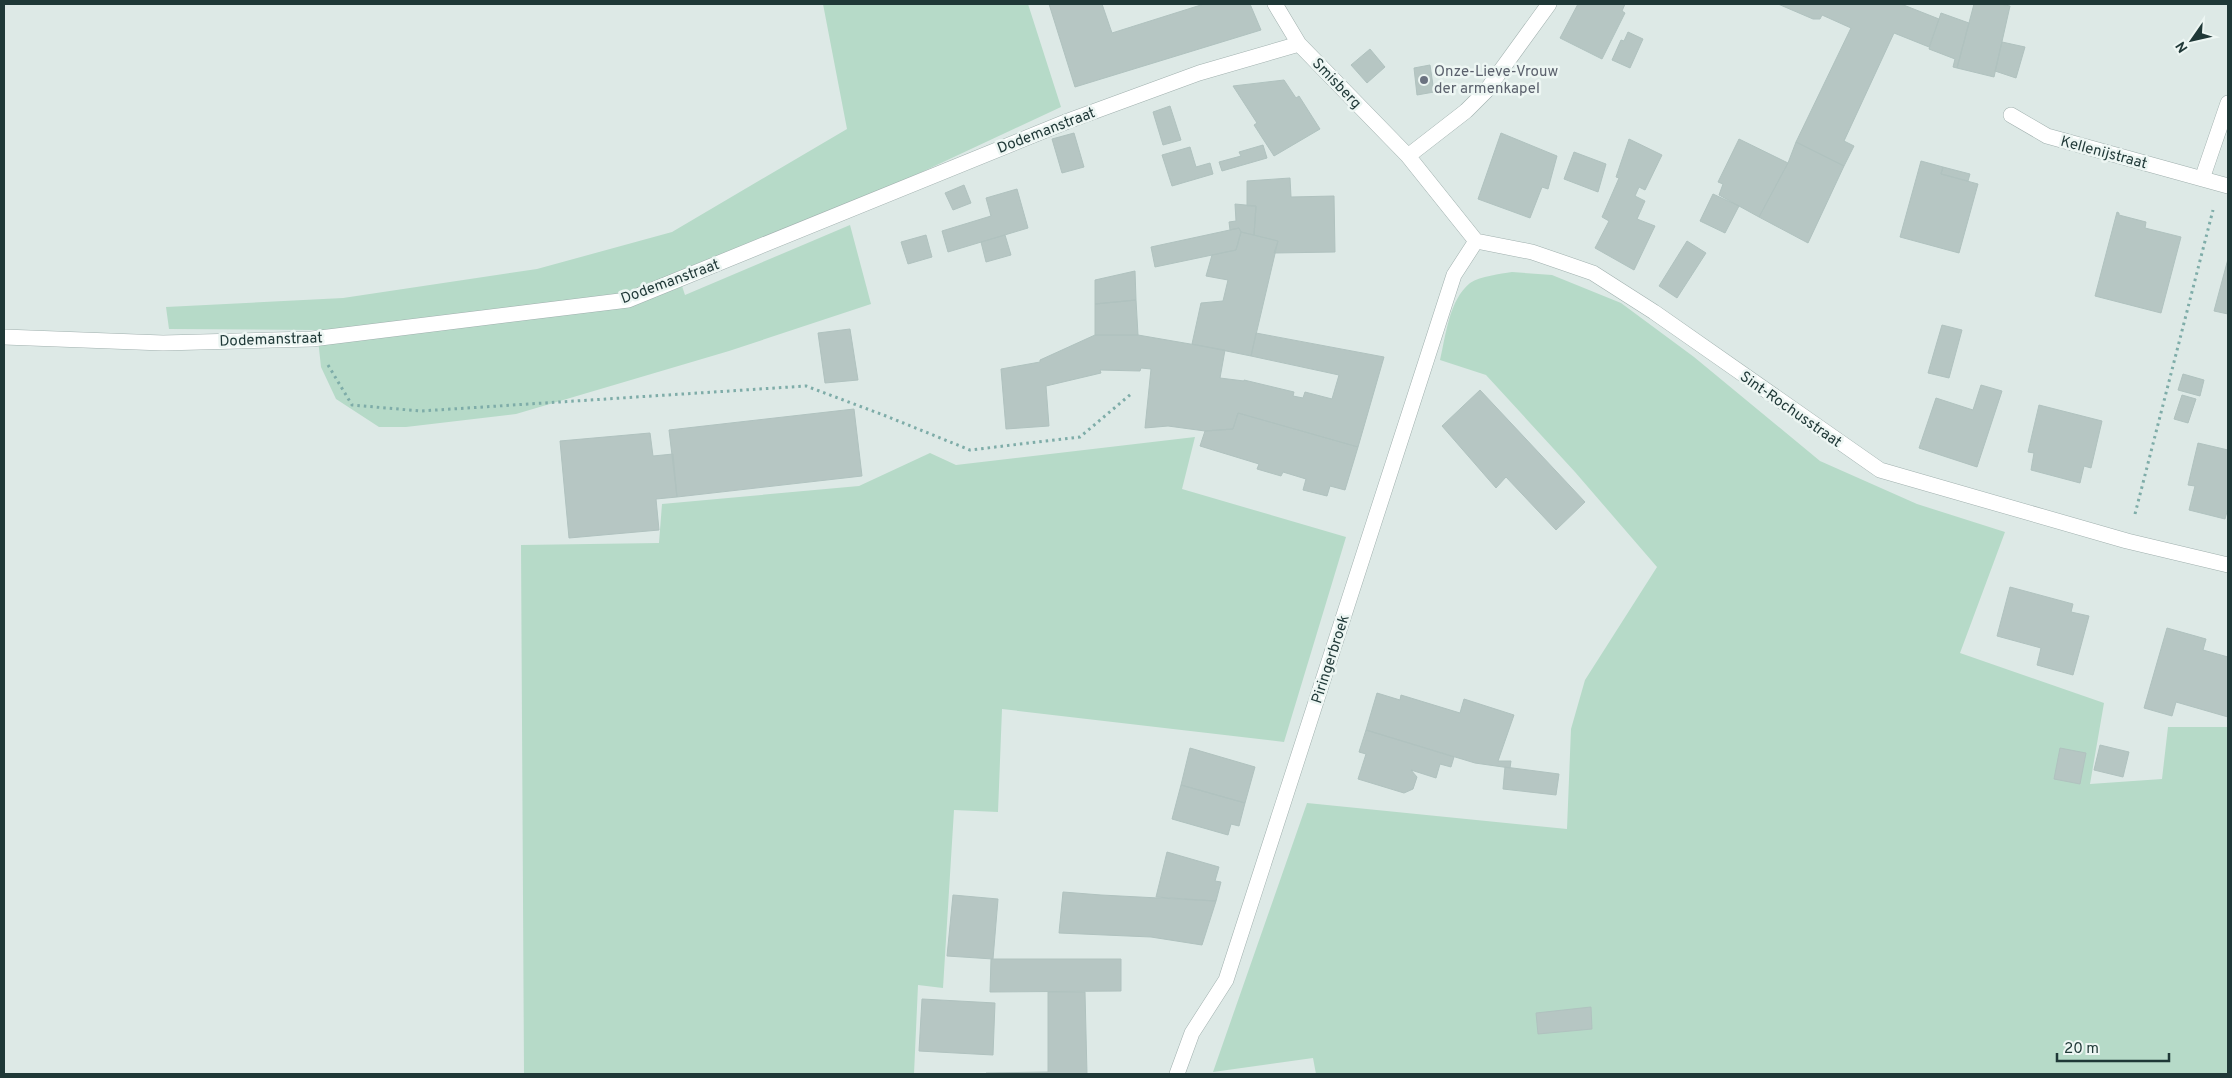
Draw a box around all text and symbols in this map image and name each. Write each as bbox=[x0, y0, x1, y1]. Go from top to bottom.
north arrow bbox=[2167, 15, 2217, 65]
text: N bbox=[2173, 38, 2192, 55]
street label: Smisberg bbox=[1307, 55, 1365, 113]
place label: Onze-Lieve-Vrouw der armenkapel bbox=[1434, 63, 1558, 99]
marker: Onze-Lieve-Vrouw der armenkapel bbox=[1418, 74, 1430, 86]
street label: Dodemanstraat bbox=[995, 104, 1098, 159]
street label: Kellenijstraat bbox=[2058, 133, 2149, 174]
street label: Dodemanstraat bbox=[619, 256, 722, 309]
street label: Dodemanstraat bbox=[219, 329, 323, 352]
street label: Sint-Rochusstraat bbox=[1735, 368, 1845, 453]
street label: Piringerbroek bbox=[1308, 613, 1355, 706]
scale bar bbox=[2057, 1030, 2170, 1062]
text: 20 m bbox=[2064, 1040, 2099, 1059]

